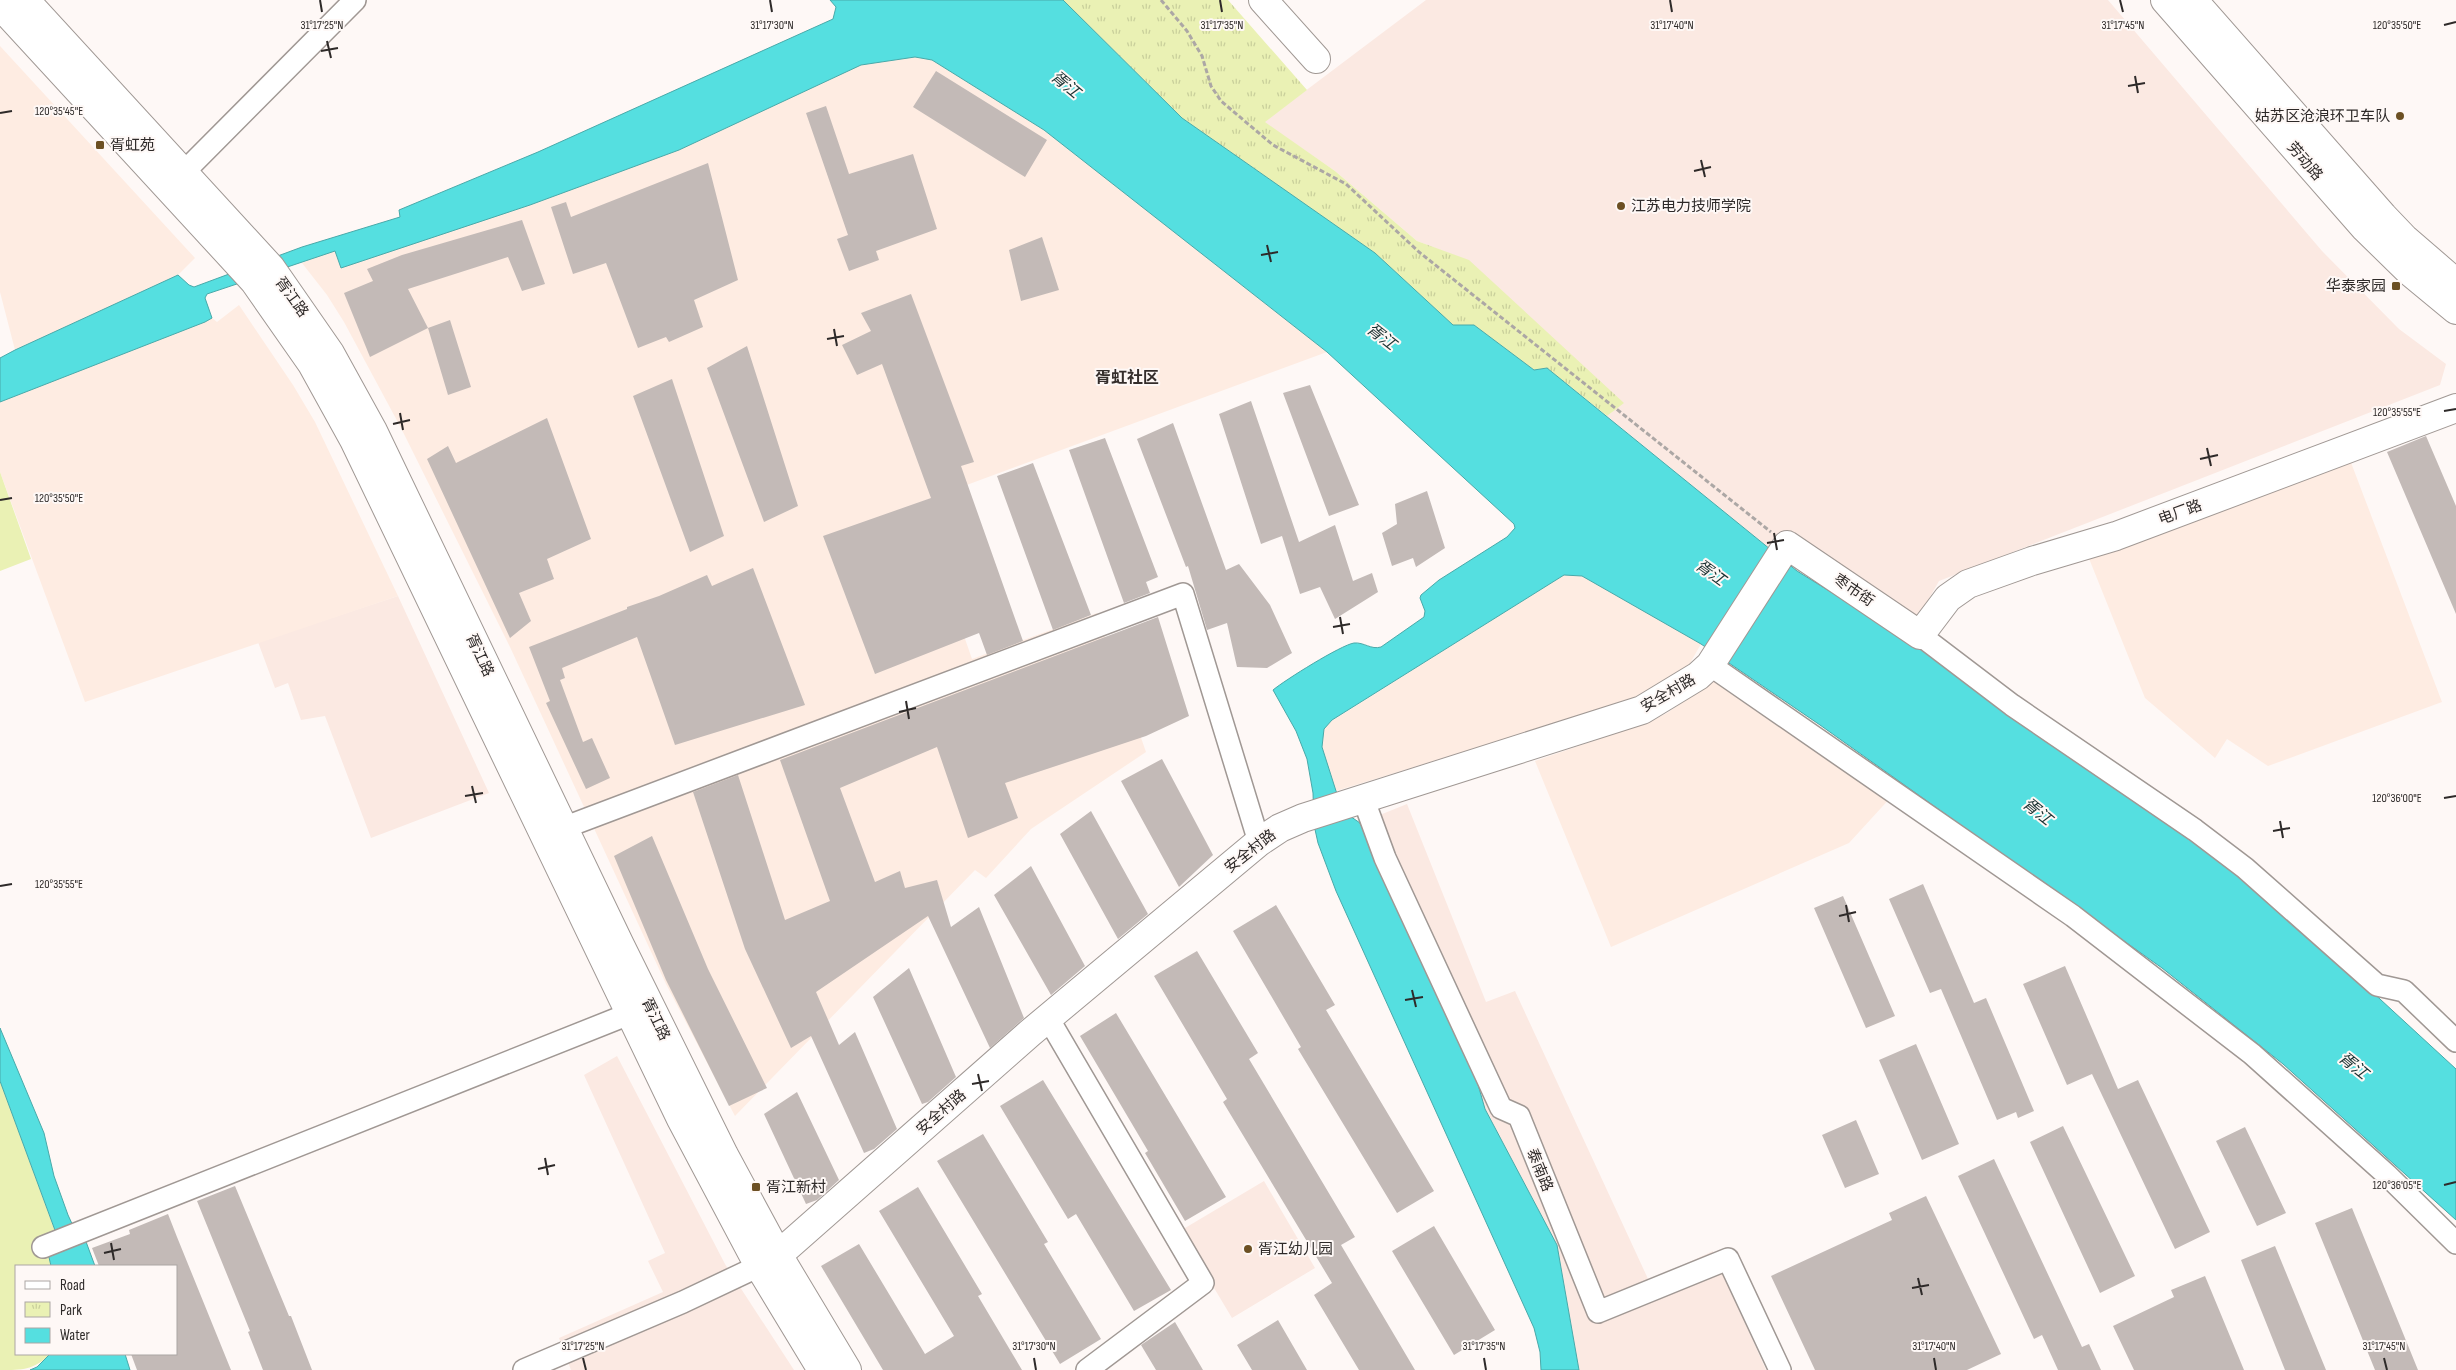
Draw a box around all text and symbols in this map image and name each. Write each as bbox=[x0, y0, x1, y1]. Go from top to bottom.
text: 31°17'25"N bbox=[301, 18, 343, 33]
text: 31°17'30"N bbox=[750, 18, 794, 33]
text: 31°17'35"N bbox=[1201, 18, 1243, 33]
text: 31°17'40"N bbox=[1650, 18, 1694, 33]
text: 31°17'45"N bbox=[2102, 18, 2144, 33]
text: 120°35'50"E bbox=[2373, 18, 2421, 33]
water label: 胥江 bbox=[1047, 68, 1085, 104]
text: 120°35'45"E bbox=[35, 104, 83, 119]
place label: 姑苏区沧浪环卫车队 bbox=[2255, 107, 2390, 126]
marker: 姑苏区沧浪环卫车队 bbox=[2394, 110, 2406, 122]
place label: 胥虹苑 bbox=[110, 136, 155, 155]
street label: 劳动路 bbox=[2283, 138, 2327, 185]
marker: 胥虹苑 bbox=[94, 139, 106, 151]
place label: 江苏电力技师学院 bbox=[1631, 197, 1751, 216]
marker: 江苏电力技师学院 bbox=[1615, 200, 1627, 212]
street label: 胥江路 bbox=[271, 274, 313, 321]
place label: 华泰家园 bbox=[2326, 277, 2386, 296]
marker: 华泰家园 bbox=[2390, 280, 2402, 292]
water label: 胥江 bbox=[1363, 320, 1401, 356]
district label: 胥虹社区 bbox=[1095, 368, 1159, 388]
text: 120°35'55"E bbox=[2373, 405, 2421, 420]
text: 120°35'50"E bbox=[35, 491, 83, 506]
street label: 电厂路 bbox=[2156, 496, 2205, 529]
water label: 胥江 bbox=[1692, 556, 1730, 591]
street label: 枣市街 bbox=[1830, 570, 1878, 611]
street label: 胥江路 bbox=[461, 631, 498, 680]
street label: 安全村路 bbox=[1638, 670, 1699, 717]
text: 120°36'00"E bbox=[2372, 791, 2422, 806]
water label: 胥江 bbox=[2019, 795, 2057, 831]
street label: 安全村路 bbox=[1221, 825, 1280, 877]
text: 120°35'55"E bbox=[35, 877, 83, 892]
street label: 胥江路 bbox=[637, 995, 674, 1044]
water label: 胥江 bbox=[2335, 1049, 2373, 1085]
street label: 安全村路 bbox=[912, 1086, 970, 1139]
street label: 泰南路 bbox=[1522, 1146, 1557, 1195]
place label: 胥江新村 bbox=[766, 1178, 826, 1197]
text: 120°36'05"E bbox=[2373, 1178, 2422, 1193]
marker: 胥江新村 bbox=[750, 1181, 762, 1193]
place label: 胥江幼儿园 bbox=[1258, 1240, 1333, 1259]
marker: 胥江幼儿园 bbox=[1242, 1243, 1254, 1255]
legend bbox=[15, 1265, 178, 1355]
text: Road bbox=[60, 1276, 85, 1295]
text: Park bbox=[60, 1301, 82, 1320]
text: Water bbox=[60, 1326, 91, 1345]
text: 31°17'25"N bbox=[562, 1339, 604, 1354]
text: 31°17'30"N bbox=[1012, 1339, 1056, 1354]
text: 31°17'35"N bbox=[1463, 1339, 1505, 1354]
text: 31°17'40"N bbox=[1912, 1339, 1956, 1354]
text: 31°17'45"N bbox=[2363, 1339, 2405, 1354]

